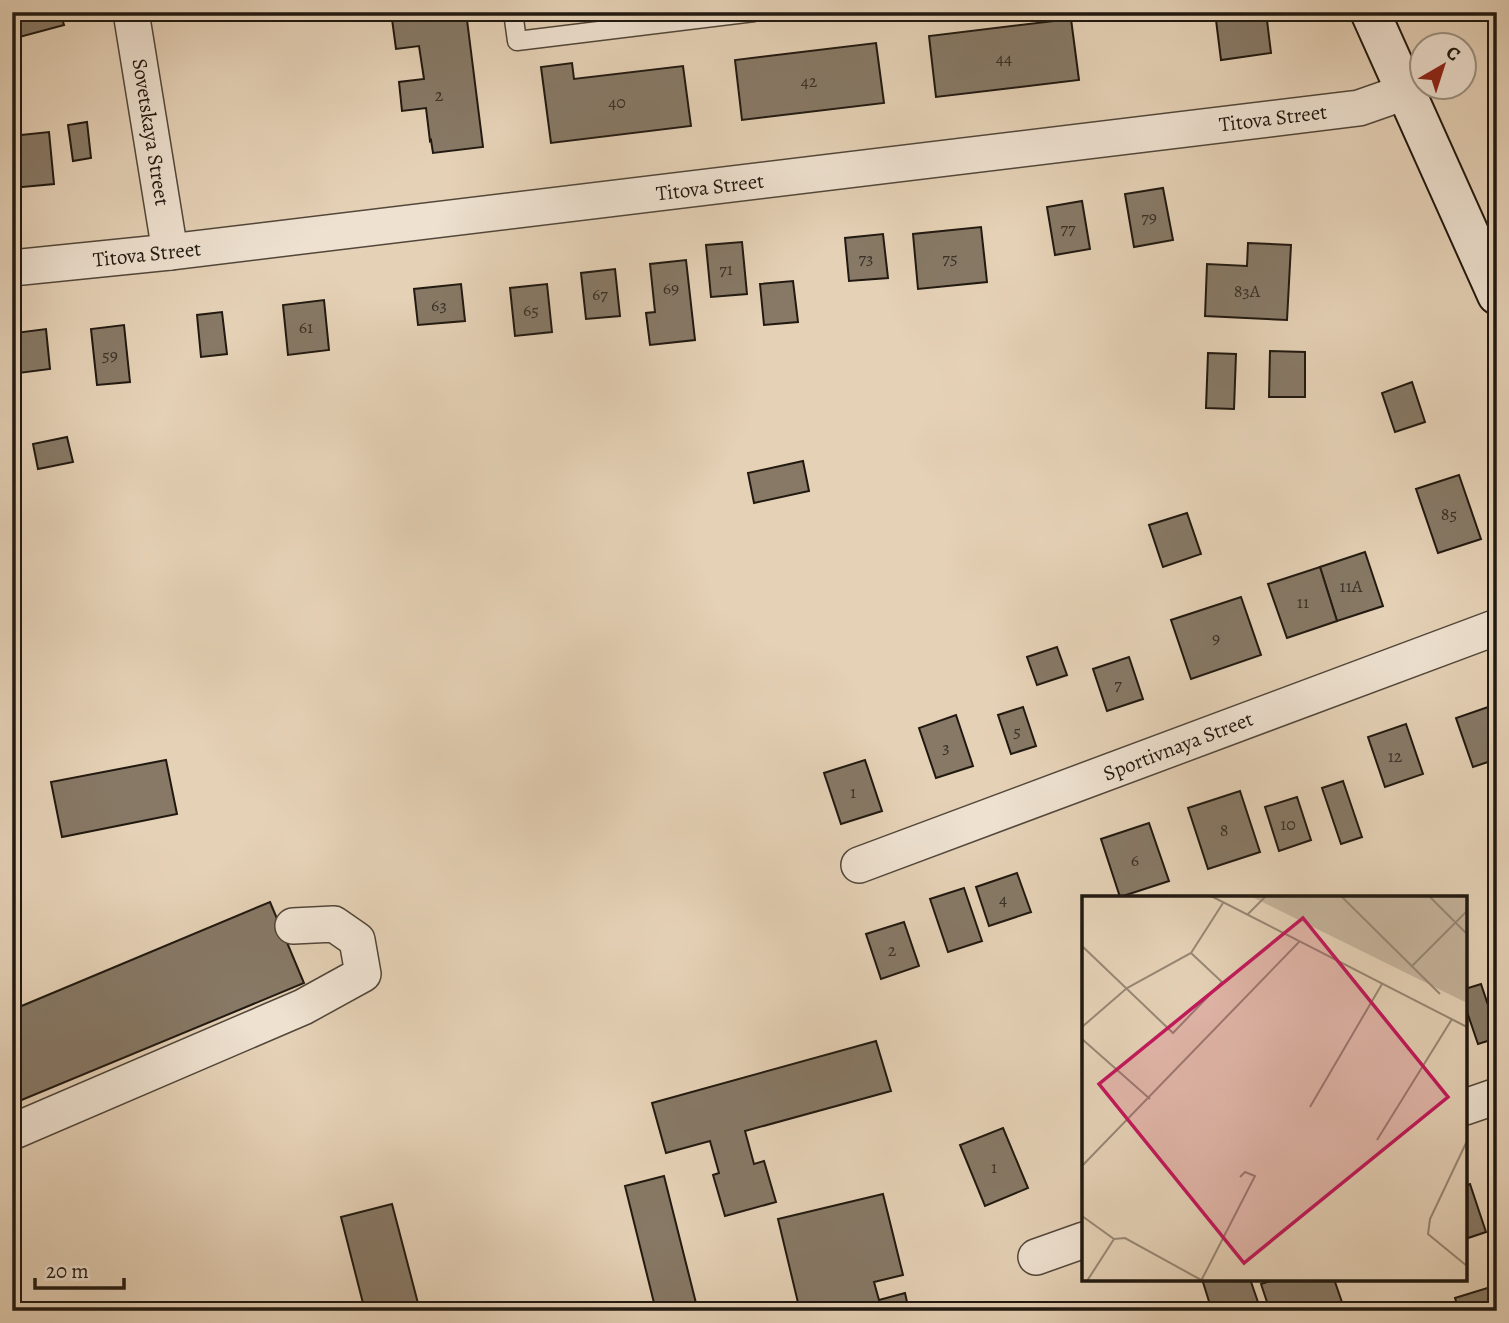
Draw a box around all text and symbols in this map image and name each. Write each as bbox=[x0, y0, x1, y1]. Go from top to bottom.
north arrow bbox=[1408, 32, 1478, 102]
text: С bbox=[1440, 40, 1466, 67]
house number: 44 bbox=[996, 46, 1012, 70]
street label: Sovetskaya Street bbox=[126, 56, 176, 208]
house number: 42 bbox=[801, 69, 818, 93]
house number: 2 bbox=[435, 83, 444, 107]
house number: 40 bbox=[608, 90, 626, 114]
street label: Titova Street bbox=[1217, 97, 1329, 139]
street label: Titova Street bbox=[654, 166, 766, 208]
house number: 79 bbox=[1141, 205, 1157, 229]
house number: 77 bbox=[1060, 216, 1076, 240]
street label: Titova Street bbox=[92, 234, 202, 274]
house number: 73 bbox=[858, 246, 874, 270]
house number: 75 bbox=[942, 246, 958, 270]
house number: 71 bbox=[719, 257, 733, 281]
house number: 69 bbox=[663, 276, 679, 300]
house number: 83А bbox=[1234, 279, 1261, 303]
house number: 67 bbox=[592, 282, 608, 306]
house number: 63 bbox=[431, 293, 447, 317]
house number: 65 bbox=[523, 298, 539, 322]
house number: 61 bbox=[299, 315, 313, 339]
house number: 59 bbox=[102, 343, 118, 367]
house number: 85 bbox=[1441, 502, 1457, 526]
house number: 11А bbox=[1340, 574, 1363, 598]
house number: 11 bbox=[1297, 590, 1309, 614]
house number: 9 bbox=[1212, 626, 1220, 650]
house number: 7 bbox=[1114, 672, 1122, 696]
street label: Sportivnaya Street bbox=[1099, 705, 1257, 787]
house number: 5 bbox=[1013, 719, 1021, 743]
house number: 3 bbox=[942, 735, 950, 759]
house number: 12 bbox=[1388, 744, 1403, 768]
house number: 1 bbox=[850, 780, 856, 804]
house number: 10 bbox=[1280, 812, 1296, 836]
house number: 8 bbox=[1220, 818, 1228, 842]
house number: 6 bbox=[1131, 848, 1139, 872]
house number: 4 bbox=[999, 887, 1007, 911]
inset map bbox=[1082, 896, 1467, 1281]
house number: 2 bbox=[888, 938, 897, 962]
house number: 1 bbox=[991, 1155, 997, 1179]
scale bar bbox=[35, 1246, 124, 1290]
text: 20 m bbox=[46, 1257, 89, 1285]

